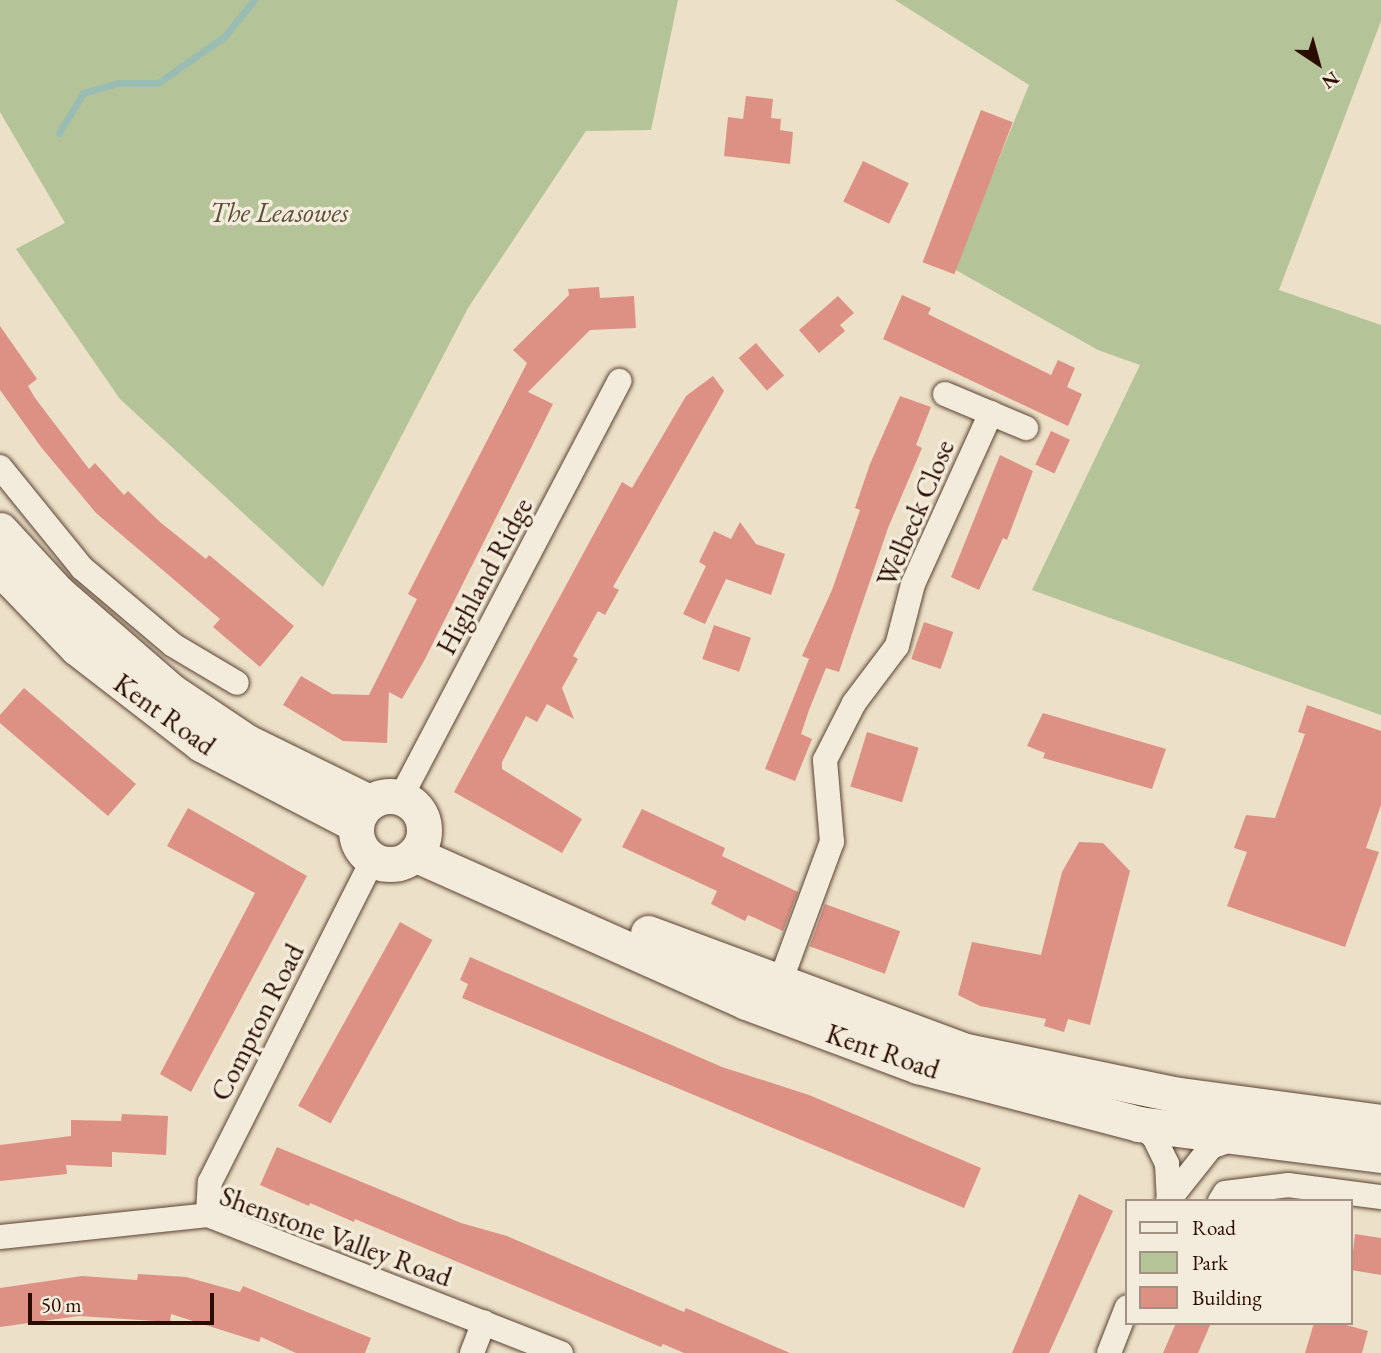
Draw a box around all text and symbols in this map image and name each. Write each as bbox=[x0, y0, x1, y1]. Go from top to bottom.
north arrow bbox=[1283, 28, 1353, 98]
text: N bbox=[1317, 66, 1344, 95]
park label: The Leasowes bbox=[210, 195, 348, 229]
street label: Welbeck Close bbox=[869, 435, 961, 591]
street label: Highland Ridge bbox=[429, 492, 539, 660]
street label: Kent Road bbox=[107, 666, 223, 762]
street label: Compton Road bbox=[203, 938, 311, 1106]
street label: Kent Road bbox=[822, 1016, 944, 1086]
street label: Shenstone Valley Road bbox=[216, 1178, 456, 1294]
legend bbox=[1126, 1199, 1353, 1325]
text: Road bbox=[1192, 1214, 1236, 1241]
text: Park bbox=[1192, 1249, 1228, 1276]
scale bar bbox=[32, 1280, 217, 1324]
text: Building bbox=[1192, 1284, 1262, 1311]
text: 50 m bbox=[41, 1291, 82, 1318]

